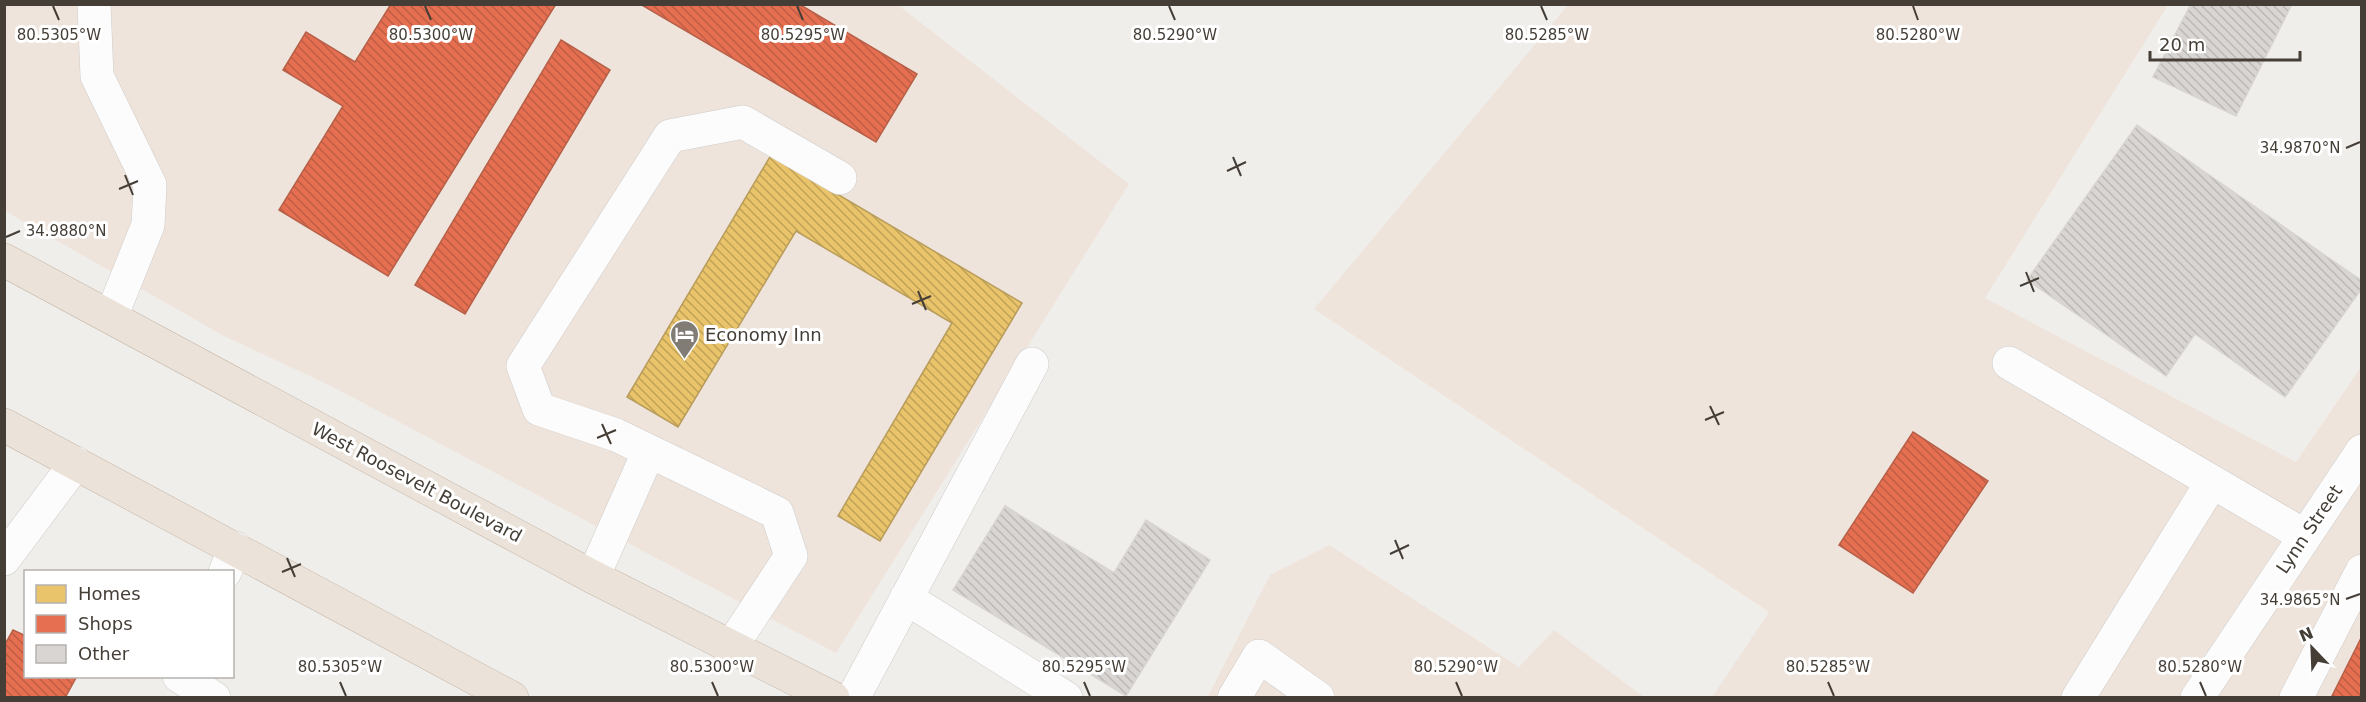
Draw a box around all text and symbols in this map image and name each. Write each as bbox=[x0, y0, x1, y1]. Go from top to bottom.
scale bar bbox=[2150, 24, 2300, 62]
text: 80.5305°W bbox=[17, 26, 101, 44]
text: 80.5300°W bbox=[389, 26, 473, 44]
text: 80.5295°W bbox=[761, 26, 845, 44]
text: 80.5290°W bbox=[1133, 26, 1217, 44]
text: 80.5285°W bbox=[1505, 26, 1589, 44]
text: 80.5280°W bbox=[1876, 26, 1960, 44]
text: 20 m bbox=[2159, 34, 2205, 55]
text: 34.9870°N bbox=[2260, 139, 2340, 157]
text: 34.9880°N bbox=[26, 222, 106, 240]
hotel icon: Economy Inn bbox=[668, 318, 700, 360]
place label: Economy Inn bbox=[705, 324, 822, 345]
street label: West Roosevelt Boulevard bbox=[308, 418, 526, 546]
street label: Lynn Street bbox=[2272, 481, 2346, 577]
legend bbox=[24, 570, 234, 678]
text: Homes bbox=[78, 583, 141, 604]
text: 34.9865°N bbox=[2260, 591, 2340, 609]
text: Shops bbox=[78, 613, 133, 634]
north arrow bbox=[2282, 618, 2342, 678]
text: N bbox=[2296, 623, 2316, 646]
text: Other bbox=[78, 643, 130, 664]
text: 80.5305°W bbox=[298, 658, 382, 676]
text: 80.5300°W bbox=[670, 658, 754, 676]
text: 80.5295°W bbox=[1042, 658, 1126, 676]
text: 80.5290°W bbox=[1414, 658, 1498, 676]
text: 80.5285°W bbox=[1786, 658, 1870, 676]
text: 80.5280°W bbox=[2158, 658, 2242, 676]

